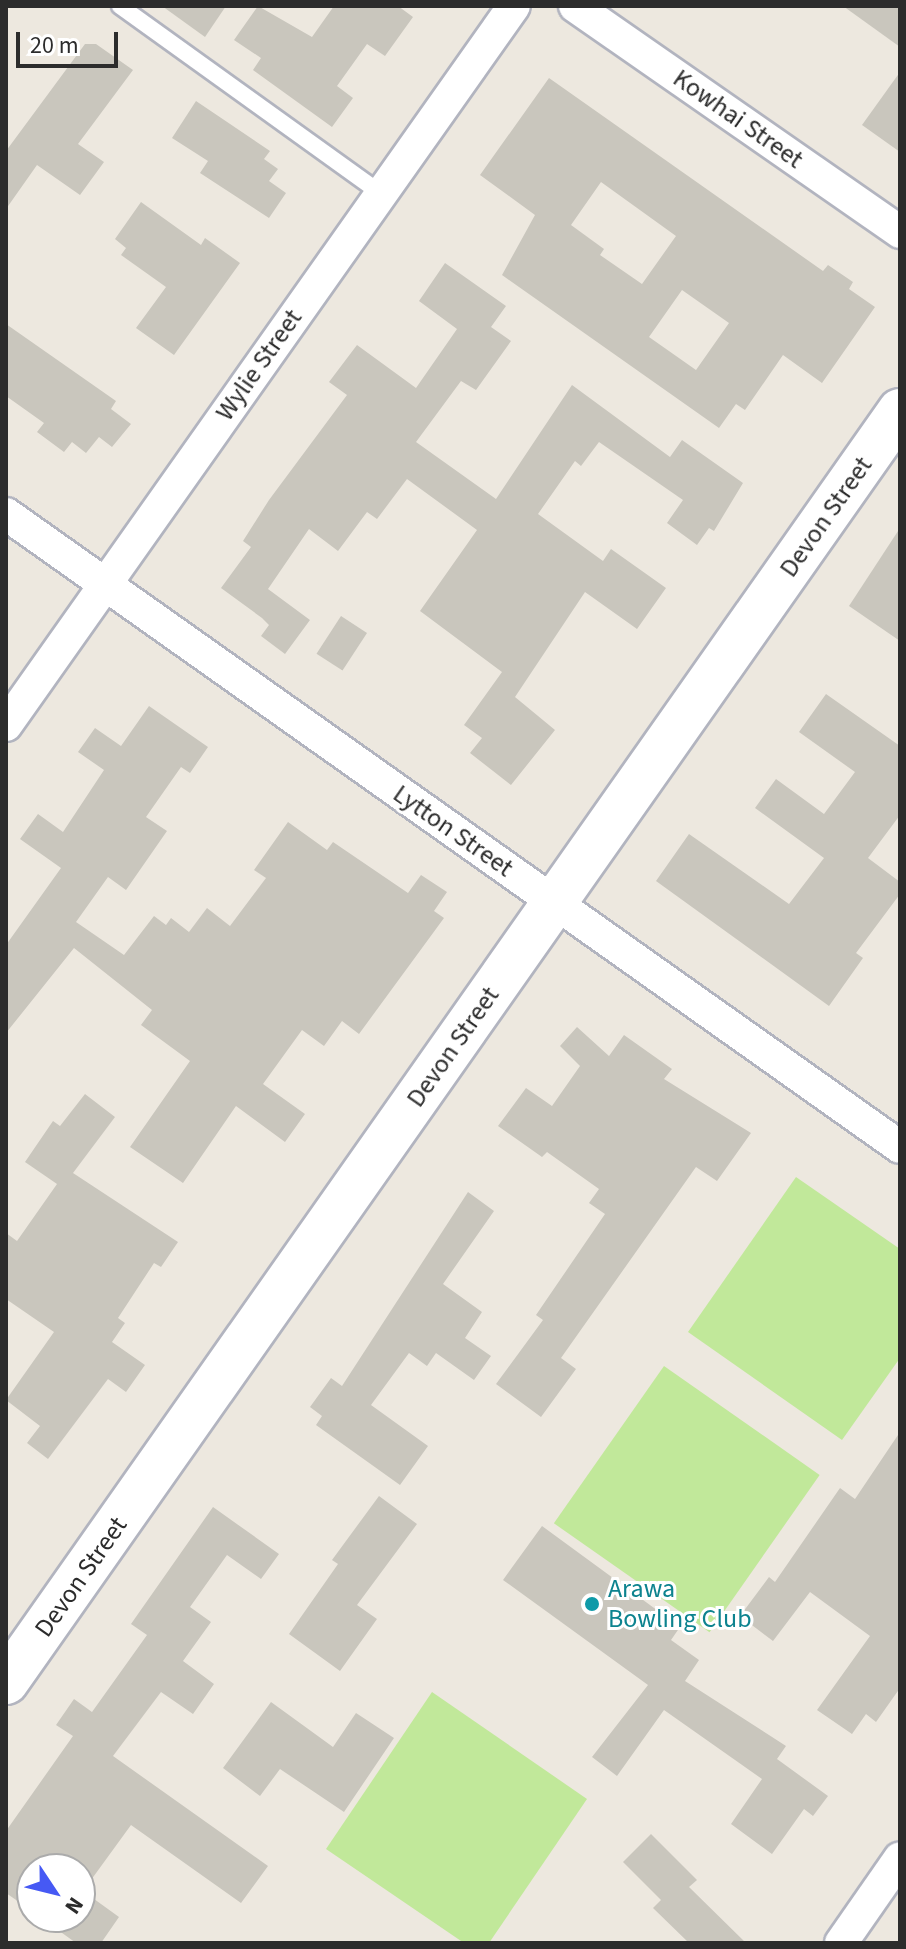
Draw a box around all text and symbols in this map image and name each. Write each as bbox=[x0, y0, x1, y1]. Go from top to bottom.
scale bar bbox=[20, 16, 122, 66]
text: 20 m bbox=[30, 28, 79, 63]
street label: Kowhai Street bbox=[667, 63, 809, 175]
street label: Wylie Street bbox=[209, 303, 309, 427]
street label: Devon Street bbox=[773, 451, 879, 583]
street label: Lytton Street bbox=[387, 778, 519, 884]
street label: Devon Street bbox=[400, 981, 506, 1113]
street label: Devon Street bbox=[28, 1511, 134, 1643]
place label: Arawa Bowling Club bbox=[608, 1573, 752, 1634]
marker: Arawa Bowling Club bbox=[583, 1595, 601, 1613]
north arrow bbox=[16, 1853, 96, 1933]
text: N bbox=[57, 1890, 91, 1921]

